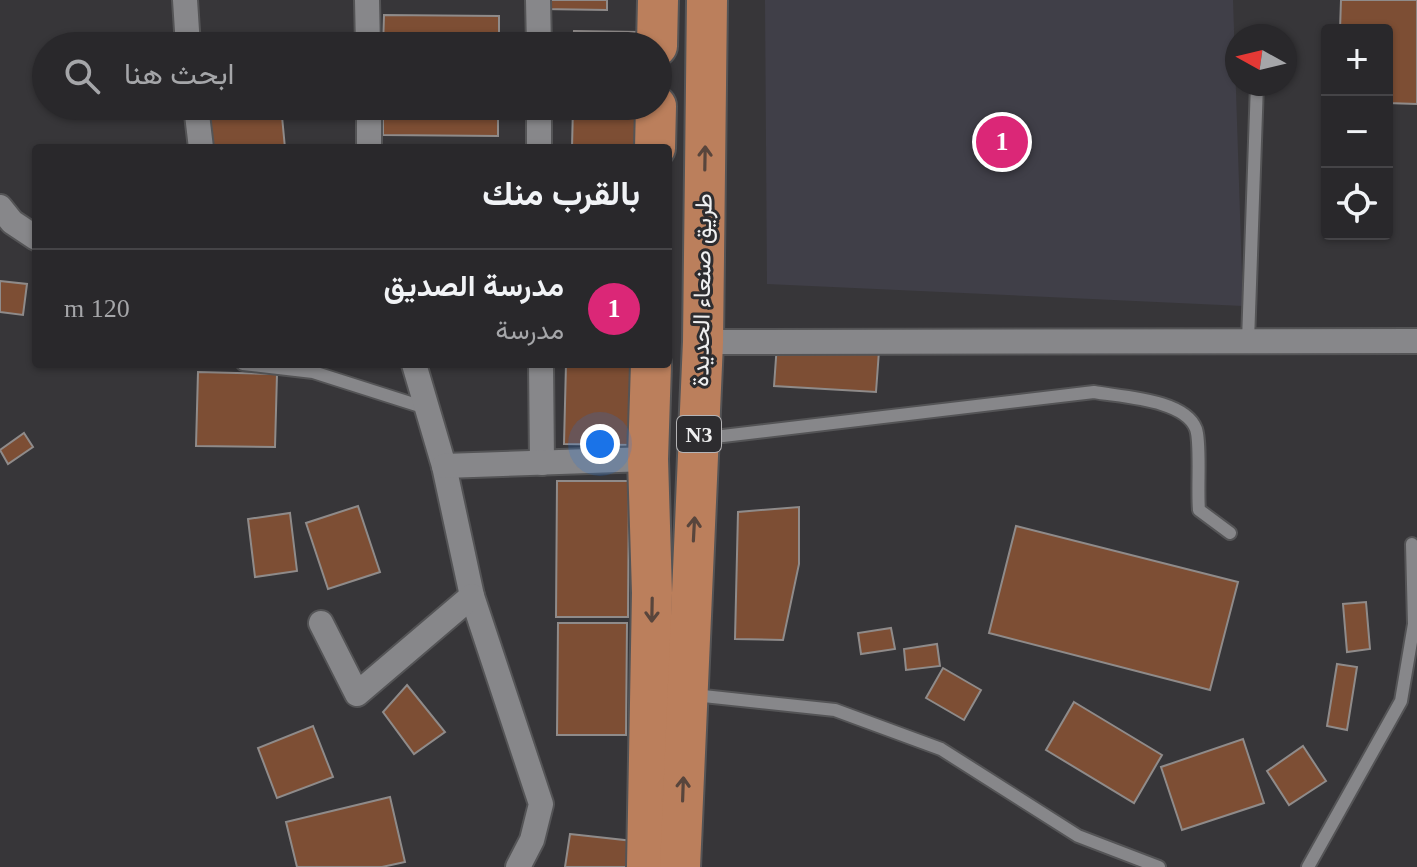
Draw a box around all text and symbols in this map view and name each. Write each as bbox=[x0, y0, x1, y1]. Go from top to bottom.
north arrow bbox=[1225, 24, 1297, 96]
map controls bbox=[1321, 24, 1393, 240]
button: + bbox=[1321, 24, 1393, 96]
search box bbox=[32, 32, 672, 120]
icon: search bbox=[60, 54, 104, 98]
text: ابحث هنا bbox=[124, 57, 234, 90]
button: − bbox=[1321, 96, 1393, 168]
pin: 1 bbox=[976, 112, 1028, 172]
one-way arrow bbox=[697, 145, 713, 172]
button: locate bbox=[1321, 168, 1393, 240]
text: بالقرب منك bbox=[482, 175, 640, 212]
street label: طريق صنعاء الحديدة bbox=[687, 193, 719, 387]
text: مدرسة الصديق bbox=[384, 269, 564, 302]
text: 120 m bbox=[64, 294, 130, 323]
text: 1 bbox=[608, 294, 621, 323]
text: مدرسة bbox=[495, 316, 564, 345]
road number: N3 bbox=[677, 416, 721, 452]
your location bbox=[580, 424, 620, 464]
one-way arrow bbox=[687, 516, 702, 543]
one-way arrow bbox=[644, 596, 660, 623]
one-way arrow bbox=[676, 776, 691, 803]

